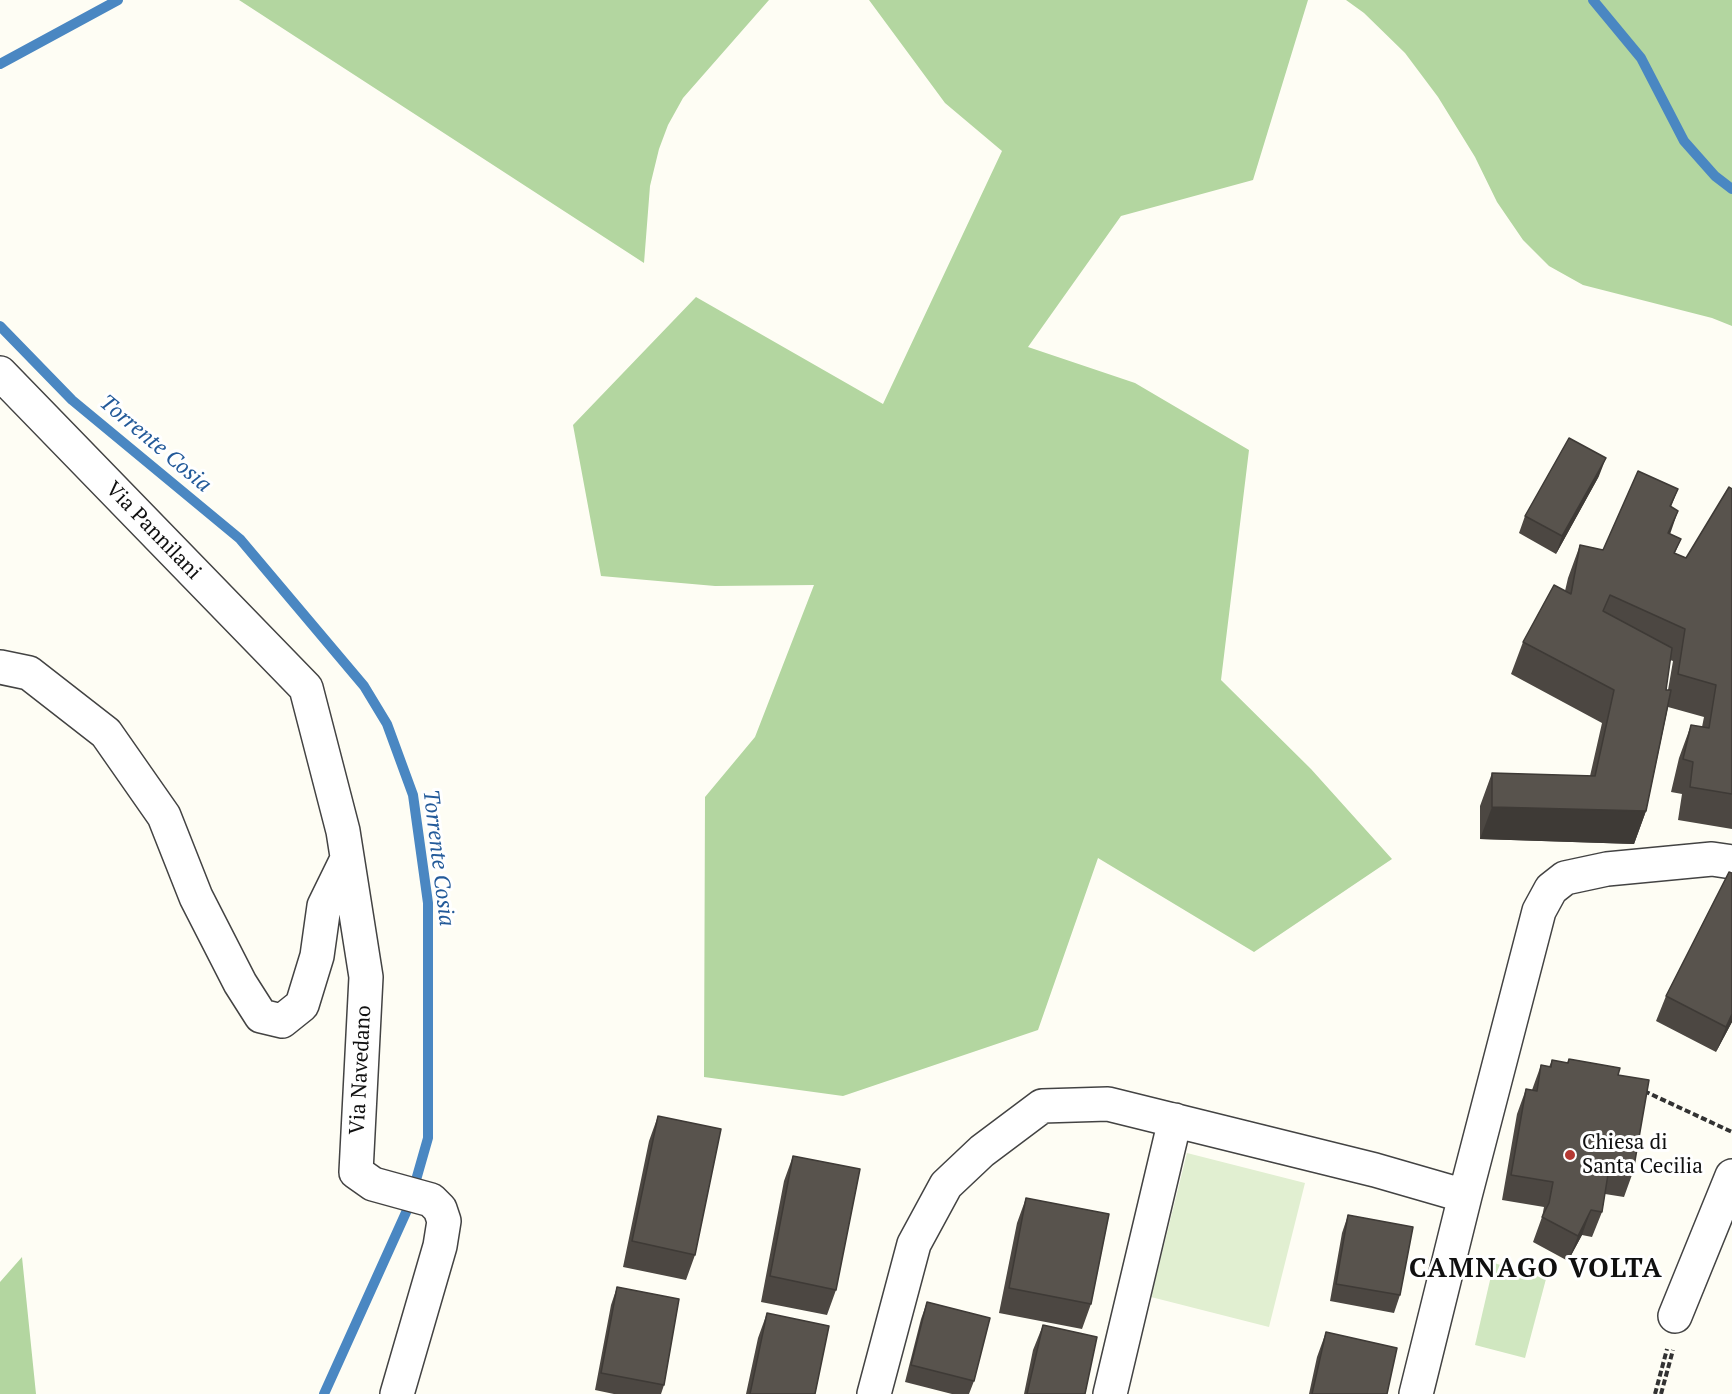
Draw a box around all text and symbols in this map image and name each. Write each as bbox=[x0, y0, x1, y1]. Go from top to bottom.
water label: Torrente Cosia bbox=[94, 390, 216, 498]
street label: Via Pannilani bbox=[100, 477, 206, 585]
water label: Torrente Cosia bbox=[417, 788, 459, 928]
street label: Via Navedano bbox=[345, 1005, 377, 1135]
place label: Chiesa di Santa Cecilia bbox=[1582, 1130, 1703, 1180]
marker: Chiesa di Santa Cecilia bbox=[1563, 1148, 1577, 1162]
district label: CAMNAGO VOLTA bbox=[1409, 1253, 1663, 1285]

